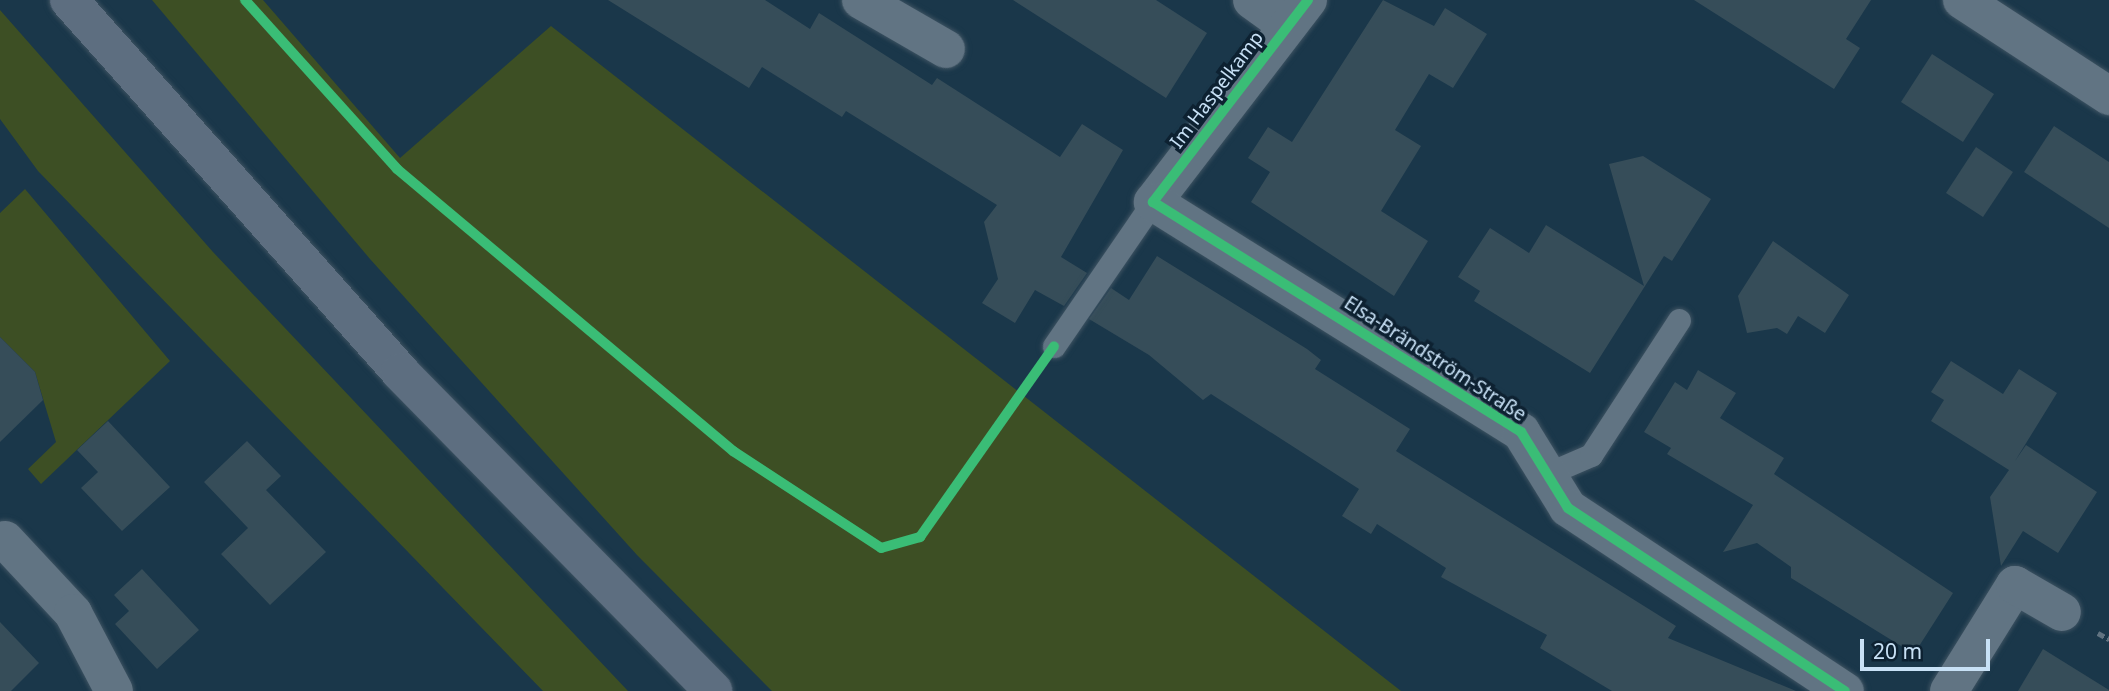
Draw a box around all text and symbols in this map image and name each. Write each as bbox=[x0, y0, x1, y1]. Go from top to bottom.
street label: Im Haspelkamp bbox=[1166, 27, 1268, 153]
street label: Elsa-Brändström-Straße bbox=[1340, 292, 1530, 426]
scale bar bbox=[1864, 624, 1994, 668]
text: 20 m bbox=[1873, 637, 1922, 665]

